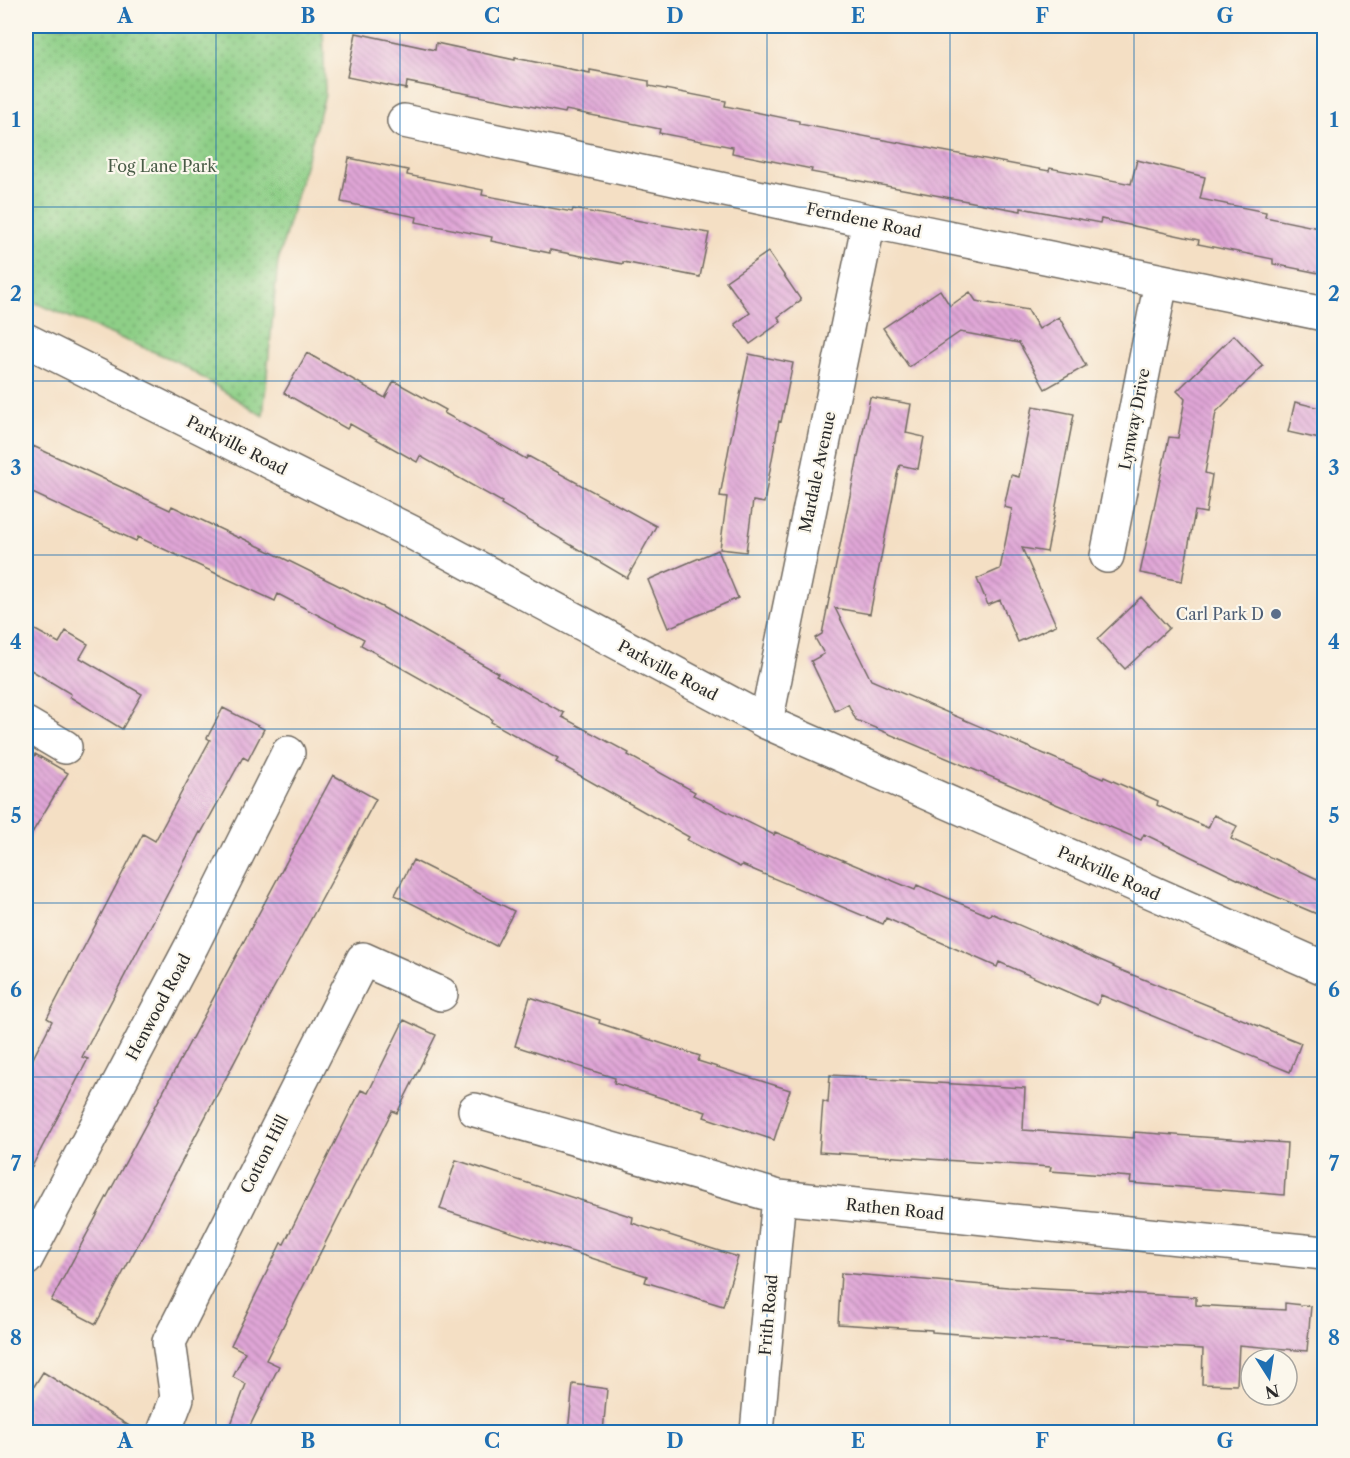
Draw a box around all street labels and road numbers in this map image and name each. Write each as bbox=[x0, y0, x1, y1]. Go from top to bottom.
street label: Ferndene Road bbox=[805, 198, 924, 242]
street label: Lynway Drive bbox=[1114, 366, 1154, 472]
street label: Mardale Avenue bbox=[794, 410, 840, 534]
street label: Parkville Road bbox=[183, 411, 291, 479]
street label: Parkville Road bbox=[615, 635, 722, 705]
street label: Parkville Road bbox=[1055, 841, 1164, 905]
street label: Henwood Road bbox=[121, 950, 195, 1064]
street label: Cotton Hill bbox=[236, 1111, 292, 1197]
street label: Rathen Road bbox=[845, 1194, 945, 1224]
street label: Frith Road bbox=[754, 1273, 782, 1356]

